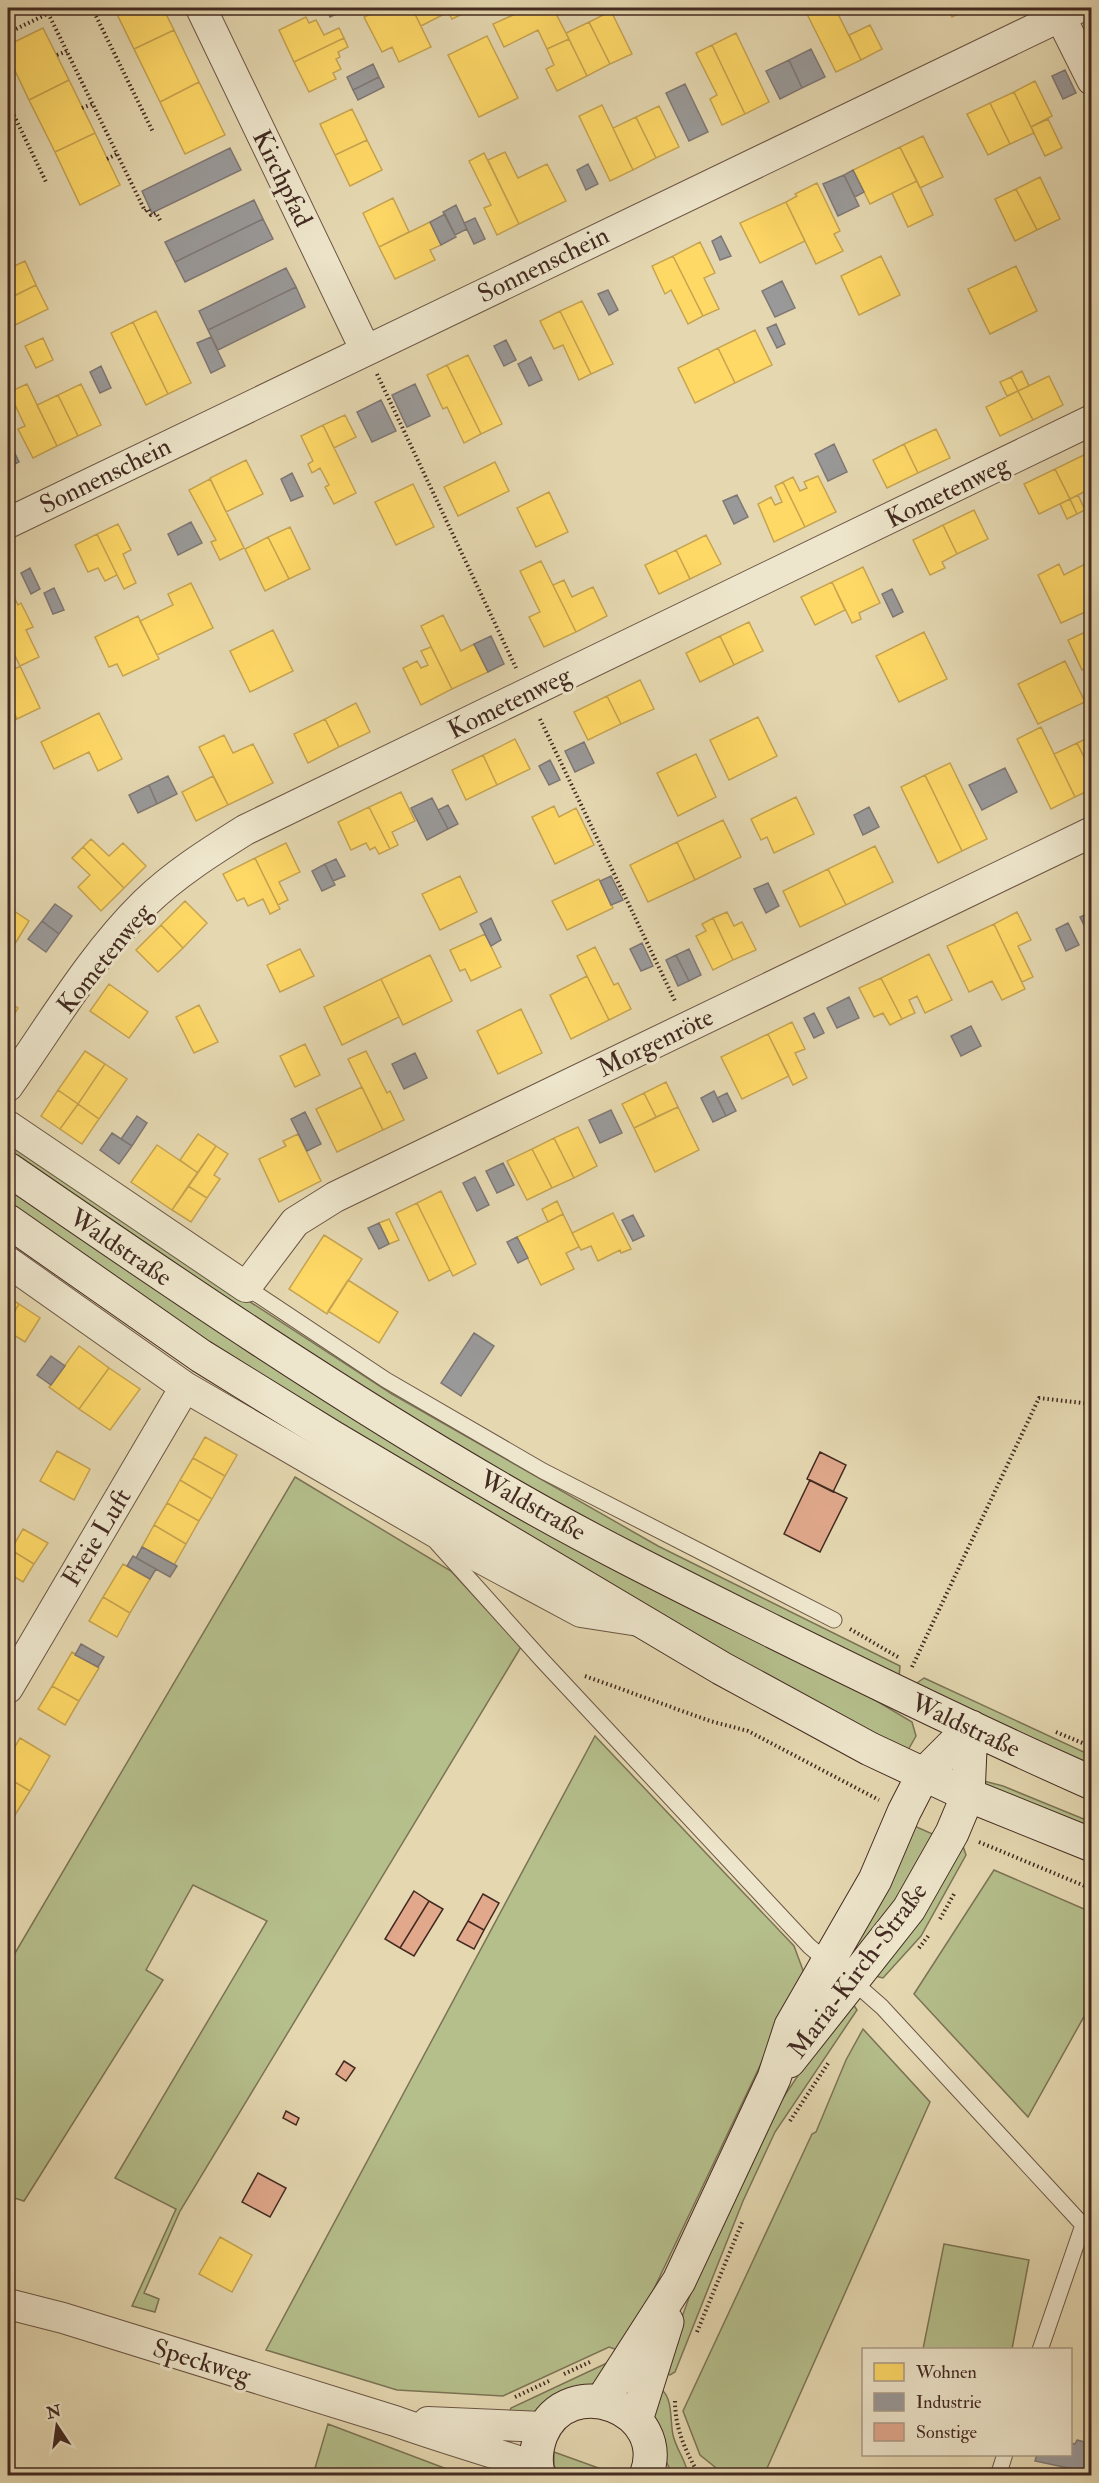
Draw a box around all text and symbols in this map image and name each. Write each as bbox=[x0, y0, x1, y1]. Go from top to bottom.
street label: Kirchpfad bbox=[244, 125, 319, 233]
street label: Sonnenschein bbox=[472, 219, 614, 310]
street label: Sonnenschein bbox=[34, 430, 176, 521]
street label: Kometenweg bbox=[881, 448, 1015, 535]
street label: Kometenweg bbox=[443, 659, 577, 746]
street label: Kometenweg bbox=[50, 896, 160, 1020]
street label: Morgenröte bbox=[592, 1001, 719, 1085]
street label: Waldstraße bbox=[62, 1201, 178, 1294]
street label: Waldstraße bbox=[473, 1463, 591, 1548]
street label: Freie Luft bbox=[55, 1483, 139, 1592]
street label: Waldstraße bbox=[905, 1686, 1025, 1765]
street label: Maria-Kirch-Straße bbox=[781, 1876, 934, 2065]
street label: Speckweg bbox=[149, 2332, 256, 2393]
legend bbox=[862, 2348, 1072, 2456]
text: Wohnen bbox=[915, 2361, 977, 2384]
text: Industrie bbox=[916, 2391, 982, 2414]
north arrow bbox=[27, 2396, 87, 2456]
text: N bbox=[44, 2401, 64, 2424]
text: Sonstige bbox=[916, 2421, 978, 2444]

